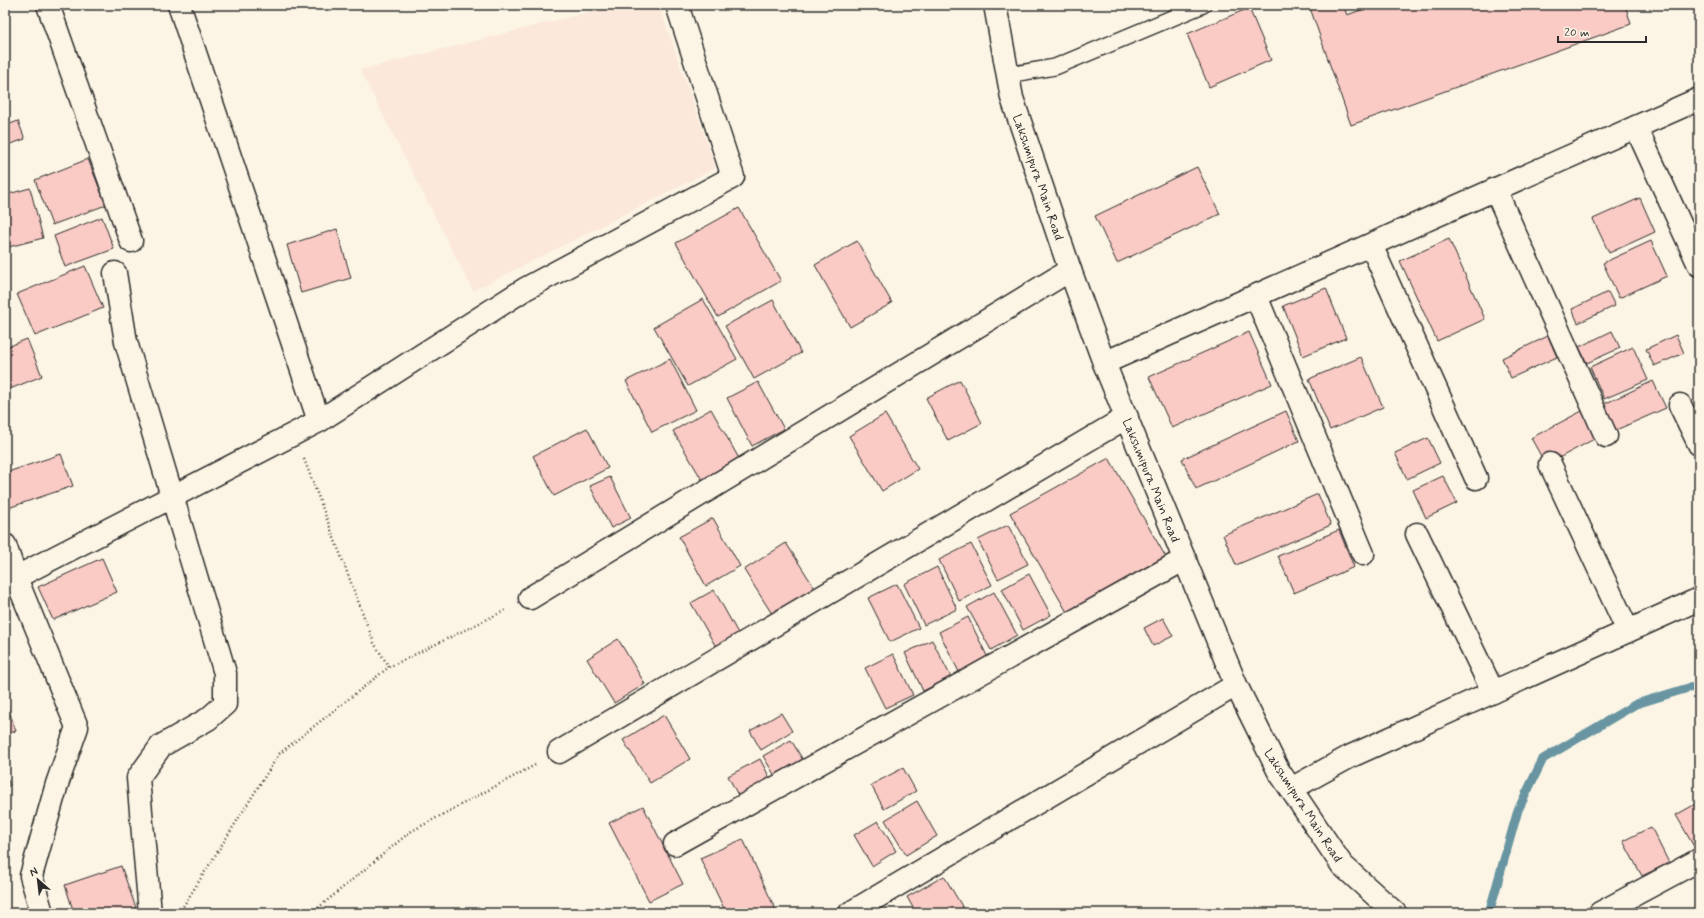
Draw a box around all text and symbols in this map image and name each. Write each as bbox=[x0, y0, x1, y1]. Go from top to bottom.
scale bar bbox=[1558, 18, 1646, 44]
text: 20 m bbox=[1564, 25, 1590, 41]
street label: Lakshmipura Main Road bbox=[1008, 112, 1067, 243]
street label: Lakshmipura Main Road bbox=[1118, 416, 1183, 545]
street label: Lakshmipura Main Road bbox=[1260, 746, 1346, 866]
north arrow bbox=[18, 860, 58, 900]
text: N bbox=[27, 864, 40, 880]

